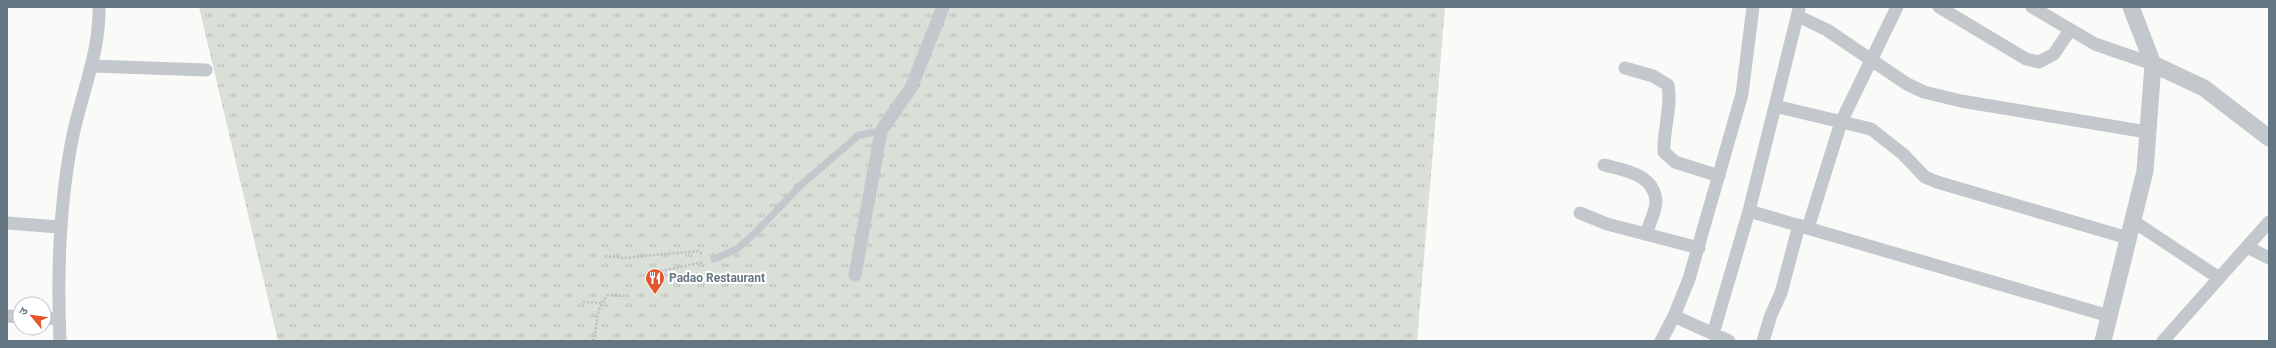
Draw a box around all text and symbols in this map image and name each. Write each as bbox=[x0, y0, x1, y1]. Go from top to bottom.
restaurant icon: Padao Restaurant bbox=[644, 267, 666, 295]
place label: Padao Restaurant bbox=[669, 271, 765, 285]
north arrow bbox=[12, 296, 52, 336]
text: उ bbox=[16, 305, 31, 317]

